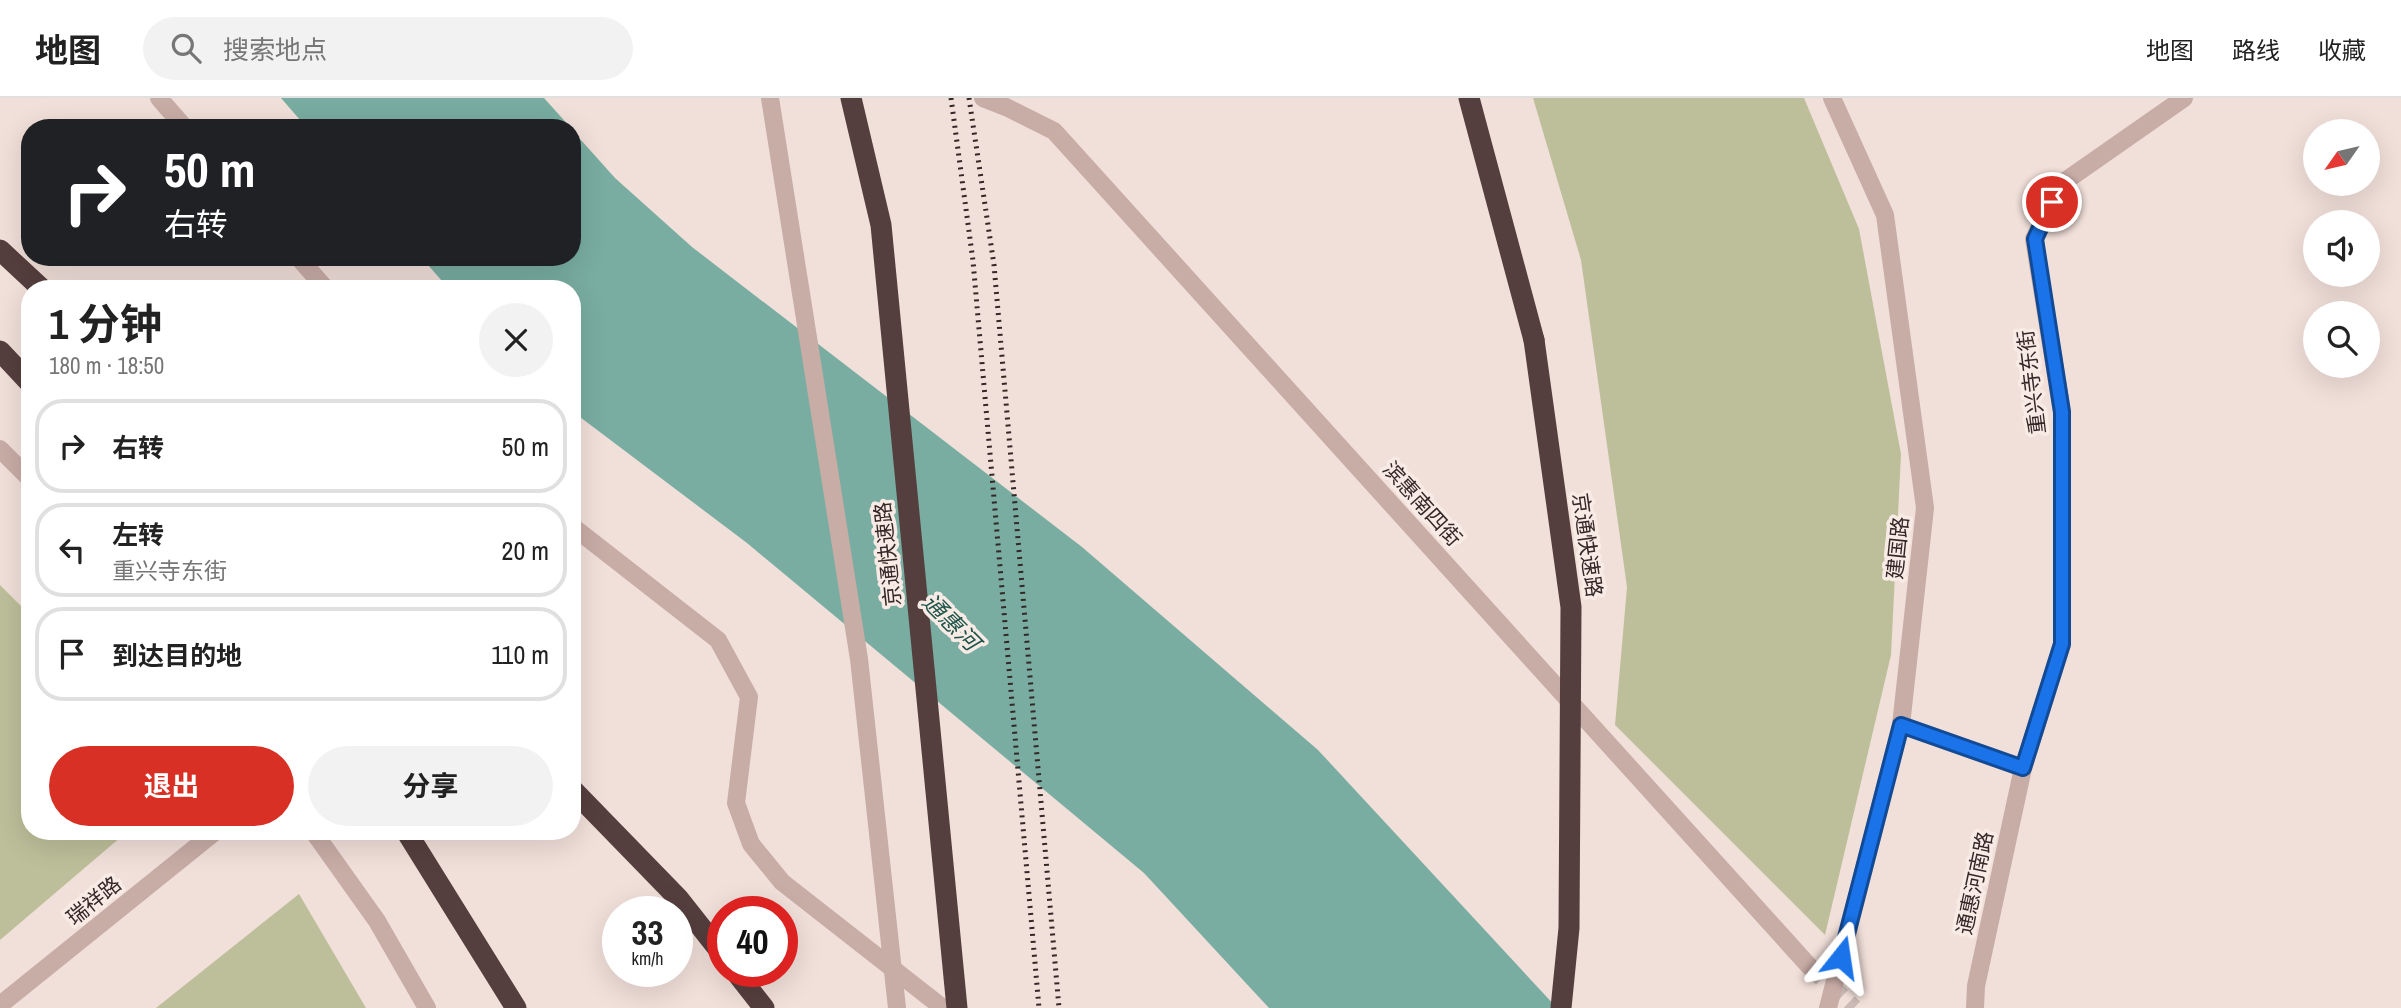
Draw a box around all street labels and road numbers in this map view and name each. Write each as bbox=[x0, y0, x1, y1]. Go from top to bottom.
street label: 重兴寺东街 bbox=[2011, 328, 2052, 436]
street label: 滨惠南四街 bbox=[1376, 455, 1468, 552]
street label: 京通快速路 bbox=[1566, 491, 1609, 599]
street label: 京通快速路 bbox=[868, 500, 907, 608]
street label: 建国路 bbox=[1880, 515, 1915, 581]
street label: 通惠河南路 bbox=[1949, 829, 2000, 937]
street label: 瑞祥路 bbox=[60, 870, 127, 932]

